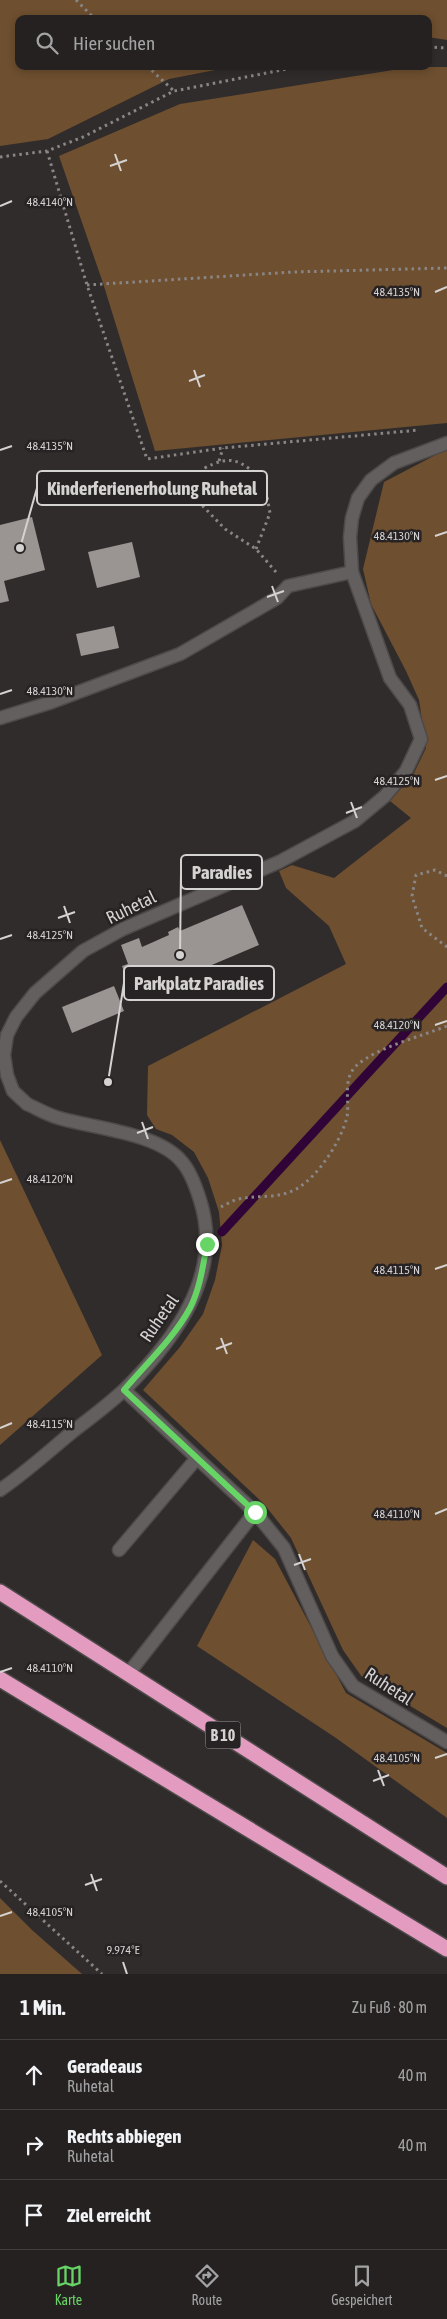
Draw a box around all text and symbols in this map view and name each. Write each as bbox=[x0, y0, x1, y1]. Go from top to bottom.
search box bbox=[15, 15, 432, 70]
icon: search bbox=[33, 29, 61, 57]
text: Hier suchen bbox=[73, 32, 155, 54]
text: 48.4140°N bbox=[27, 195, 73, 209]
text: 48.4135°N bbox=[374, 285, 420, 299]
text: 48.4135°N bbox=[27, 439, 73, 453]
callout: Kinderferienerholung Ruhetal bbox=[37, 471, 267, 505]
text: Kinderferienerholung Ruhetal bbox=[47, 477, 258, 499]
text: 48.4130°N bbox=[374, 529, 420, 543]
text: 48.4130°N bbox=[27, 684, 73, 698]
text: 48.4125°N bbox=[374, 774, 420, 788]
callout: Paradies bbox=[181, 855, 262, 889]
text: Paradies bbox=[192, 861, 253, 883]
street label: Ruhetal bbox=[103, 886, 160, 928]
text: 48.4125°N bbox=[27, 928, 73, 942]
callout: Parkplatz Paradies bbox=[124, 966, 274, 1000]
text: Parkplatz Paradies bbox=[134, 972, 264, 994]
text: 48.4120°N bbox=[374, 1018, 420, 1032]
text: 48.4120°N bbox=[27, 1172, 73, 1186]
route end bbox=[196, 1233, 219, 1256]
text: 48.4115°N bbox=[374, 1263, 420, 1277]
street label: Ruhetal bbox=[135, 1290, 183, 1346]
text: 48.4115°N bbox=[27, 1417, 73, 1431]
route start bbox=[244, 1501, 267, 1524]
text: 48.4110°N bbox=[374, 1507, 420, 1521]
text: 48.4110°N bbox=[27, 1661, 73, 1675]
street label: Ruhetal bbox=[361, 1663, 417, 1709]
road number: B 10 bbox=[206, 1722, 240, 1748]
text: 48.4105°N bbox=[374, 1751, 420, 1765]
text: 48.4105°N bbox=[27, 1905, 73, 1919]
text: 9.974°E bbox=[106, 1943, 140, 1957]
text: 1 Min. bbox=[20, 1995, 66, 2019]
text: Zu Fuß · 80 m bbox=[352, 1998, 427, 2016]
text: Geradeaus bbox=[67, 2055, 142, 2077]
icon: ahead bbox=[20, 2061, 48, 2089]
text: 40 m bbox=[398, 2066, 427, 2084]
text: Ruhetal bbox=[67, 2077, 114, 2095]
text: Rechts abbiegen bbox=[67, 2125, 182, 2147]
icon: right bbox=[20, 2131, 48, 2159]
text: 40 m bbox=[398, 2136, 427, 2154]
text: Ruhetal bbox=[67, 2147, 114, 2165]
icon: arrive bbox=[20, 2201, 48, 2229]
text: Ziel erreicht bbox=[67, 2204, 151, 2226]
tab: Karte bbox=[55, 2262, 83, 2308]
tab: Route bbox=[192, 2262, 222, 2308]
tab: Gespeichert bbox=[331, 2262, 392, 2308]

